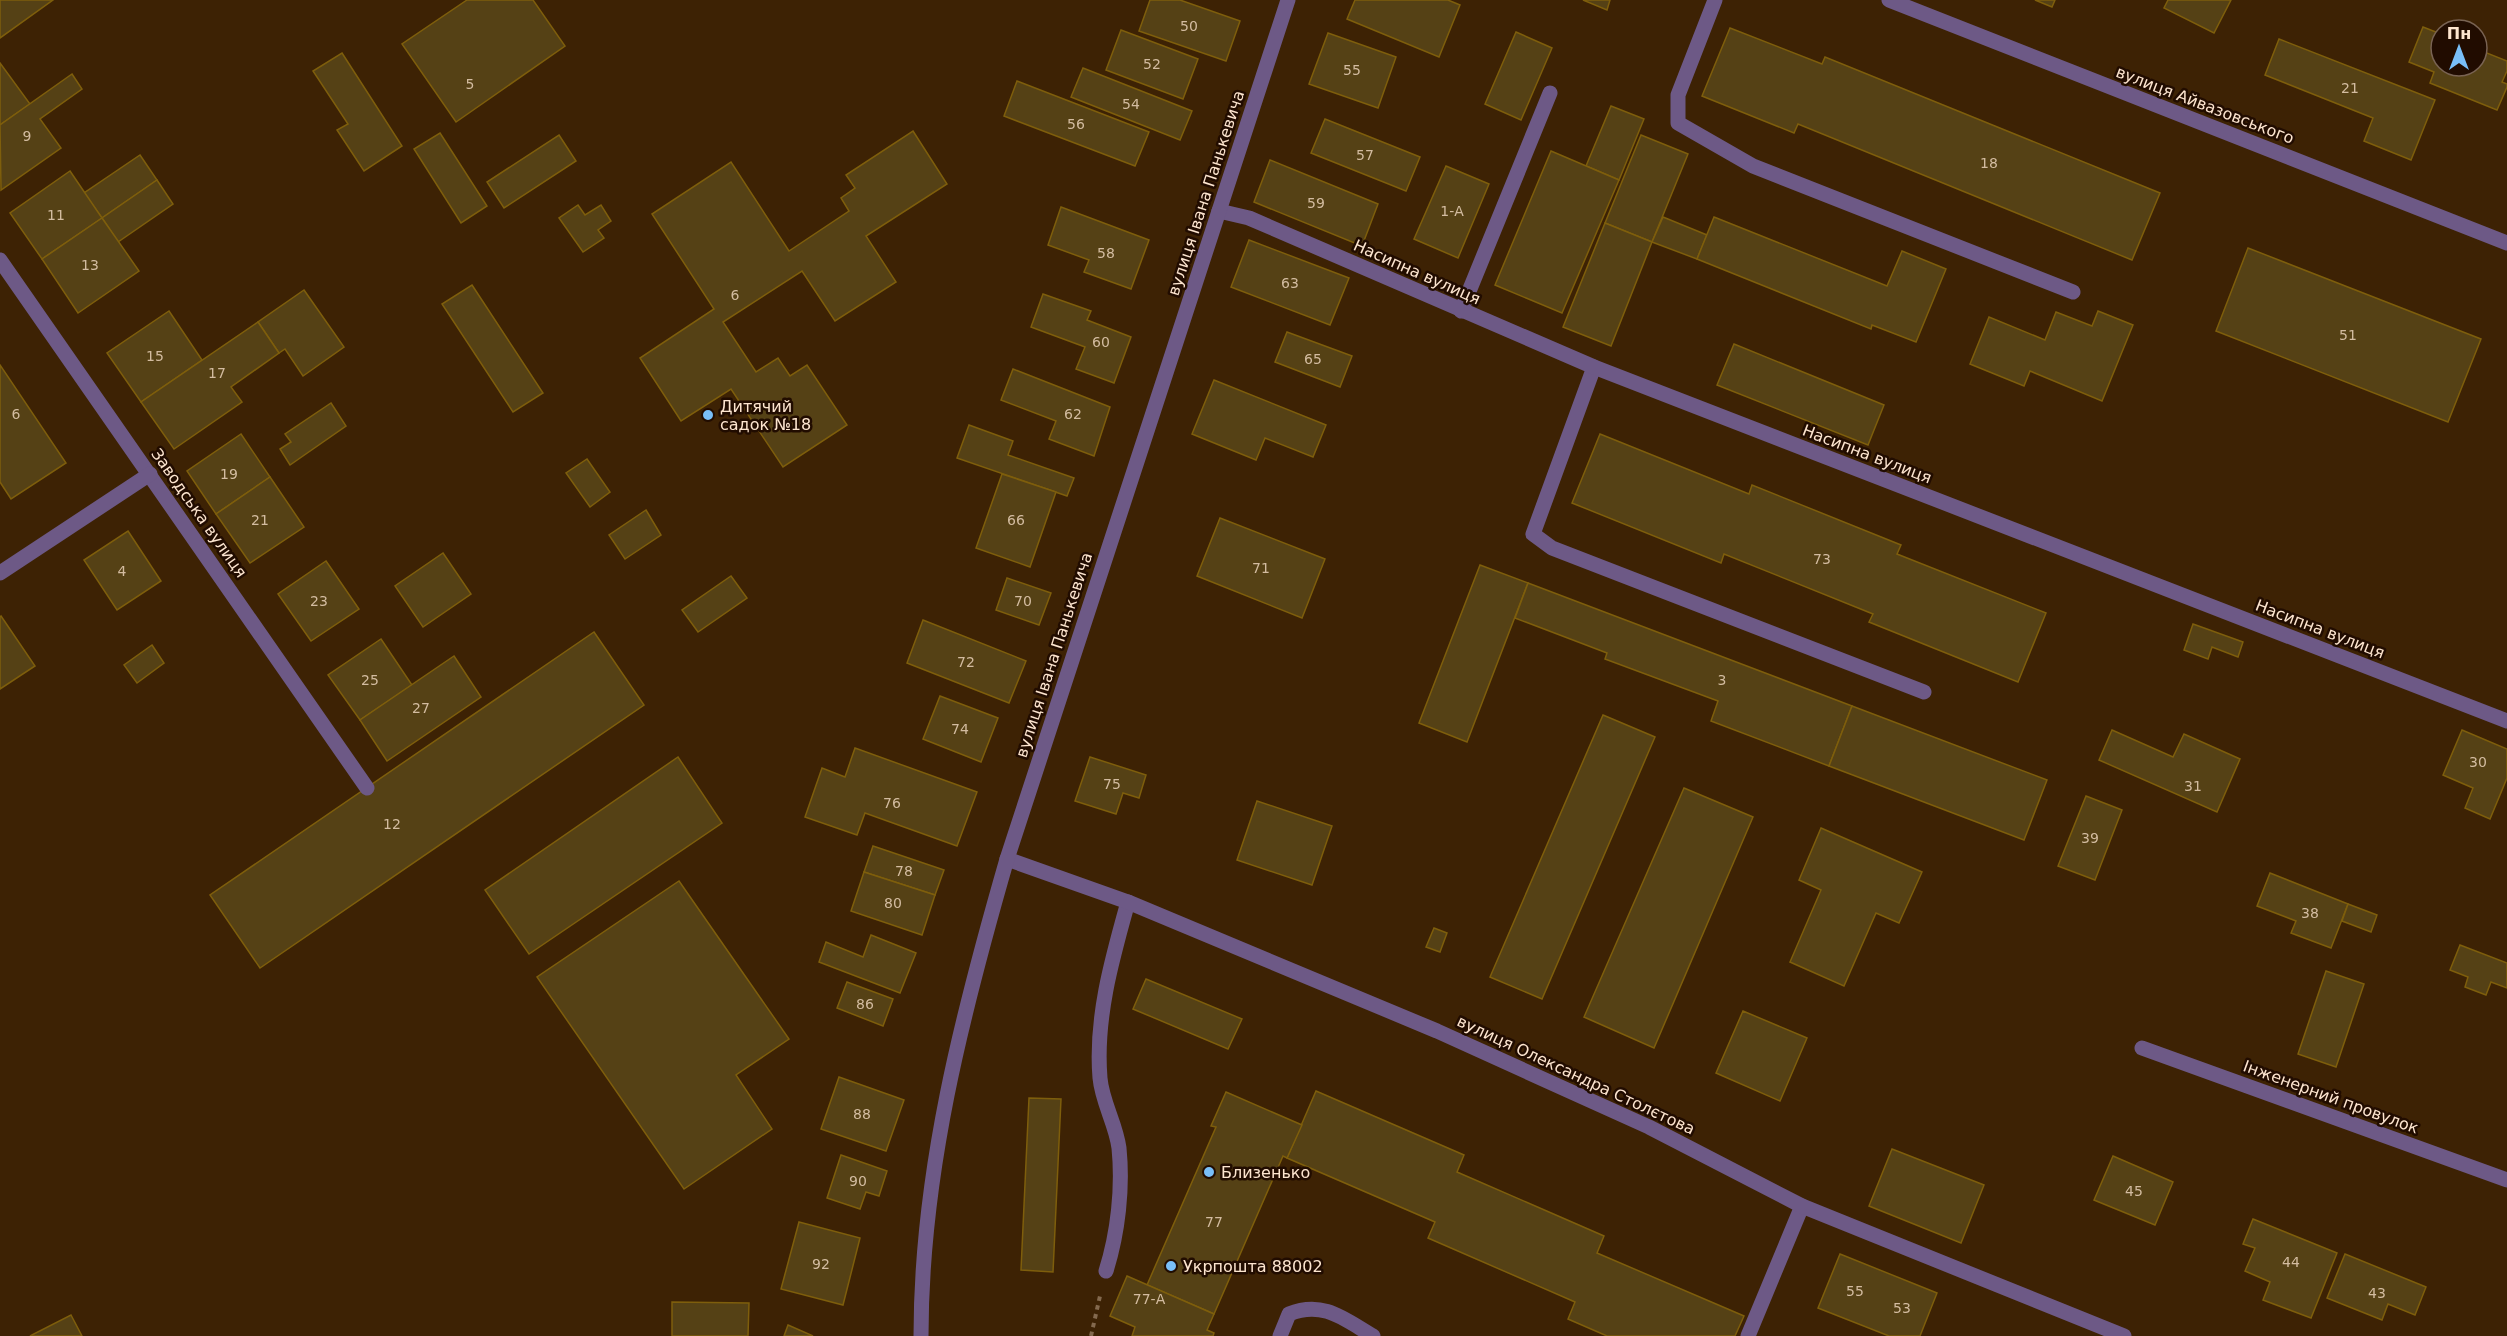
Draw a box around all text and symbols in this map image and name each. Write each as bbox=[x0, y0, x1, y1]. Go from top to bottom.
house number: 50 bbox=[1180, 18, 1198, 34]
north arrow bbox=[2429, 18, 2489, 78]
text: Пн bbox=[2447, 24, 2471, 43]
house number: 52 bbox=[1143, 56, 1161, 72]
house number: 55 bbox=[1343, 62, 1361, 78]
street label: вулиця Айвазовського bbox=[2113, 62, 2297, 148]
house number: 5 bbox=[466, 76, 474, 92]
house number: 21 bbox=[2341, 80, 2359, 96]
street label: вулиця Івана Панькевича bbox=[1164, 88, 1248, 298]
house number: 54 bbox=[1122, 96, 1140, 112]
house number: 56 bbox=[1067, 116, 1085, 132]
house number: 9 bbox=[23, 128, 31, 144]
house number: 57 bbox=[1356, 147, 1374, 163]
house number: 18 bbox=[1980, 155, 1998, 171]
house number: 59 bbox=[1307, 195, 1325, 211]
house number: 1-А bbox=[1440, 203, 1464, 219]
house number: 11 bbox=[47, 207, 65, 223]
street label: Насипна вулиця bbox=[1351, 235, 1483, 309]
house number: 58 bbox=[1097, 245, 1115, 261]
house number: 13 bbox=[81, 257, 99, 273]
house number: 63 bbox=[1281, 275, 1299, 291]
house number: 6 bbox=[731, 287, 740, 303]
house number: 51 bbox=[2339, 327, 2357, 343]
house number: 60 bbox=[1092, 334, 1110, 350]
house number: 15 bbox=[146, 348, 164, 364]
house number: 65 bbox=[1304, 351, 1322, 367]
house number: 17 bbox=[208, 365, 226, 381]
place label: Дитячий садок №18 bbox=[720, 397, 811, 434]
house number: 6 bbox=[12, 406, 21, 422]
house number: 62 bbox=[1064, 406, 1082, 422]
marker: Дитячий садок №18 bbox=[701, 408, 715, 422]
street label: Насипна вулиця bbox=[1800, 421, 1934, 487]
street label: Заводська вулиця bbox=[147, 445, 251, 581]
house number: 19 bbox=[220, 466, 238, 482]
house number: 21 bbox=[251, 512, 269, 528]
house number: 66 bbox=[1007, 512, 1025, 528]
street label: вулиця Івана Панькевича bbox=[1012, 550, 1096, 760]
house number: 73 bbox=[1813, 551, 1831, 567]
house number: 71 bbox=[1252, 560, 1270, 576]
house number: 4 bbox=[118, 563, 127, 579]
house number: 23 bbox=[310, 593, 328, 609]
house number: 70 bbox=[1014, 593, 1032, 609]
street label: Насипна вулиця bbox=[2253, 596, 2387, 662]
house number: 72 bbox=[957, 654, 975, 670]
house number: 25 bbox=[361, 672, 379, 688]
house number: 3 bbox=[1718, 672, 1726, 688]
house number: 27 bbox=[412, 700, 430, 716]
house number: 74 bbox=[951, 721, 969, 737]
house number: 30 bbox=[2469, 754, 2487, 770]
house number: 75 bbox=[1103, 776, 1121, 792]
house number: 31 bbox=[2184, 778, 2202, 794]
house number: 76 bbox=[883, 795, 901, 811]
house number: 12 bbox=[383, 816, 401, 832]
house number: 39 bbox=[2081, 830, 2099, 846]
house number: 78 bbox=[895, 863, 913, 879]
house number: 80 bbox=[884, 895, 902, 911]
house number: 38 bbox=[2301, 905, 2319, 921]
house number: 86 bbox=[856, 996, 874, 1012]
street label: вулиця Олександра Столєтова bbox=[1454, 1011, 1698, 1139]
street label: Інженерний провулок bbox=[2241, 1056, 2422, 1138]
house number: 88 bbox=[853, 1106, 871, 1122]
place label: Близенько bbox=[1221, 1163, 1310, 1182]
marker: Близенько bbox=[1202, 1165, 1216, 1179]
house number: 90 bbox=[849, 1173, 867, 1189]
house number: 45 bbox=[2125, 1183, 2143, 1199]
house number: 77 bbox=[1205, 1214, 1223, 1230]
house number: 44 bbox=[2282, 1254, 2300, 1270]
house number: 92 bbox=[812, 1256, 830, 1272]
place label: Укрпошта 88002 bbox=[1183, 1257, 1323, 1276]
marker: Укрпошта 88002 bbox=[1164, 1259, 1178, 1273]
house number: 55 bbox=[1846, 1283, 1864, 1299]
house number: 43 bbox=[2368, 1285, 2386, 1301]
house number: 77-А bbox=[1133, 1291, 1166, 1307]
house number: 53 bbox=[1893, 1300, 1911, 1316]

